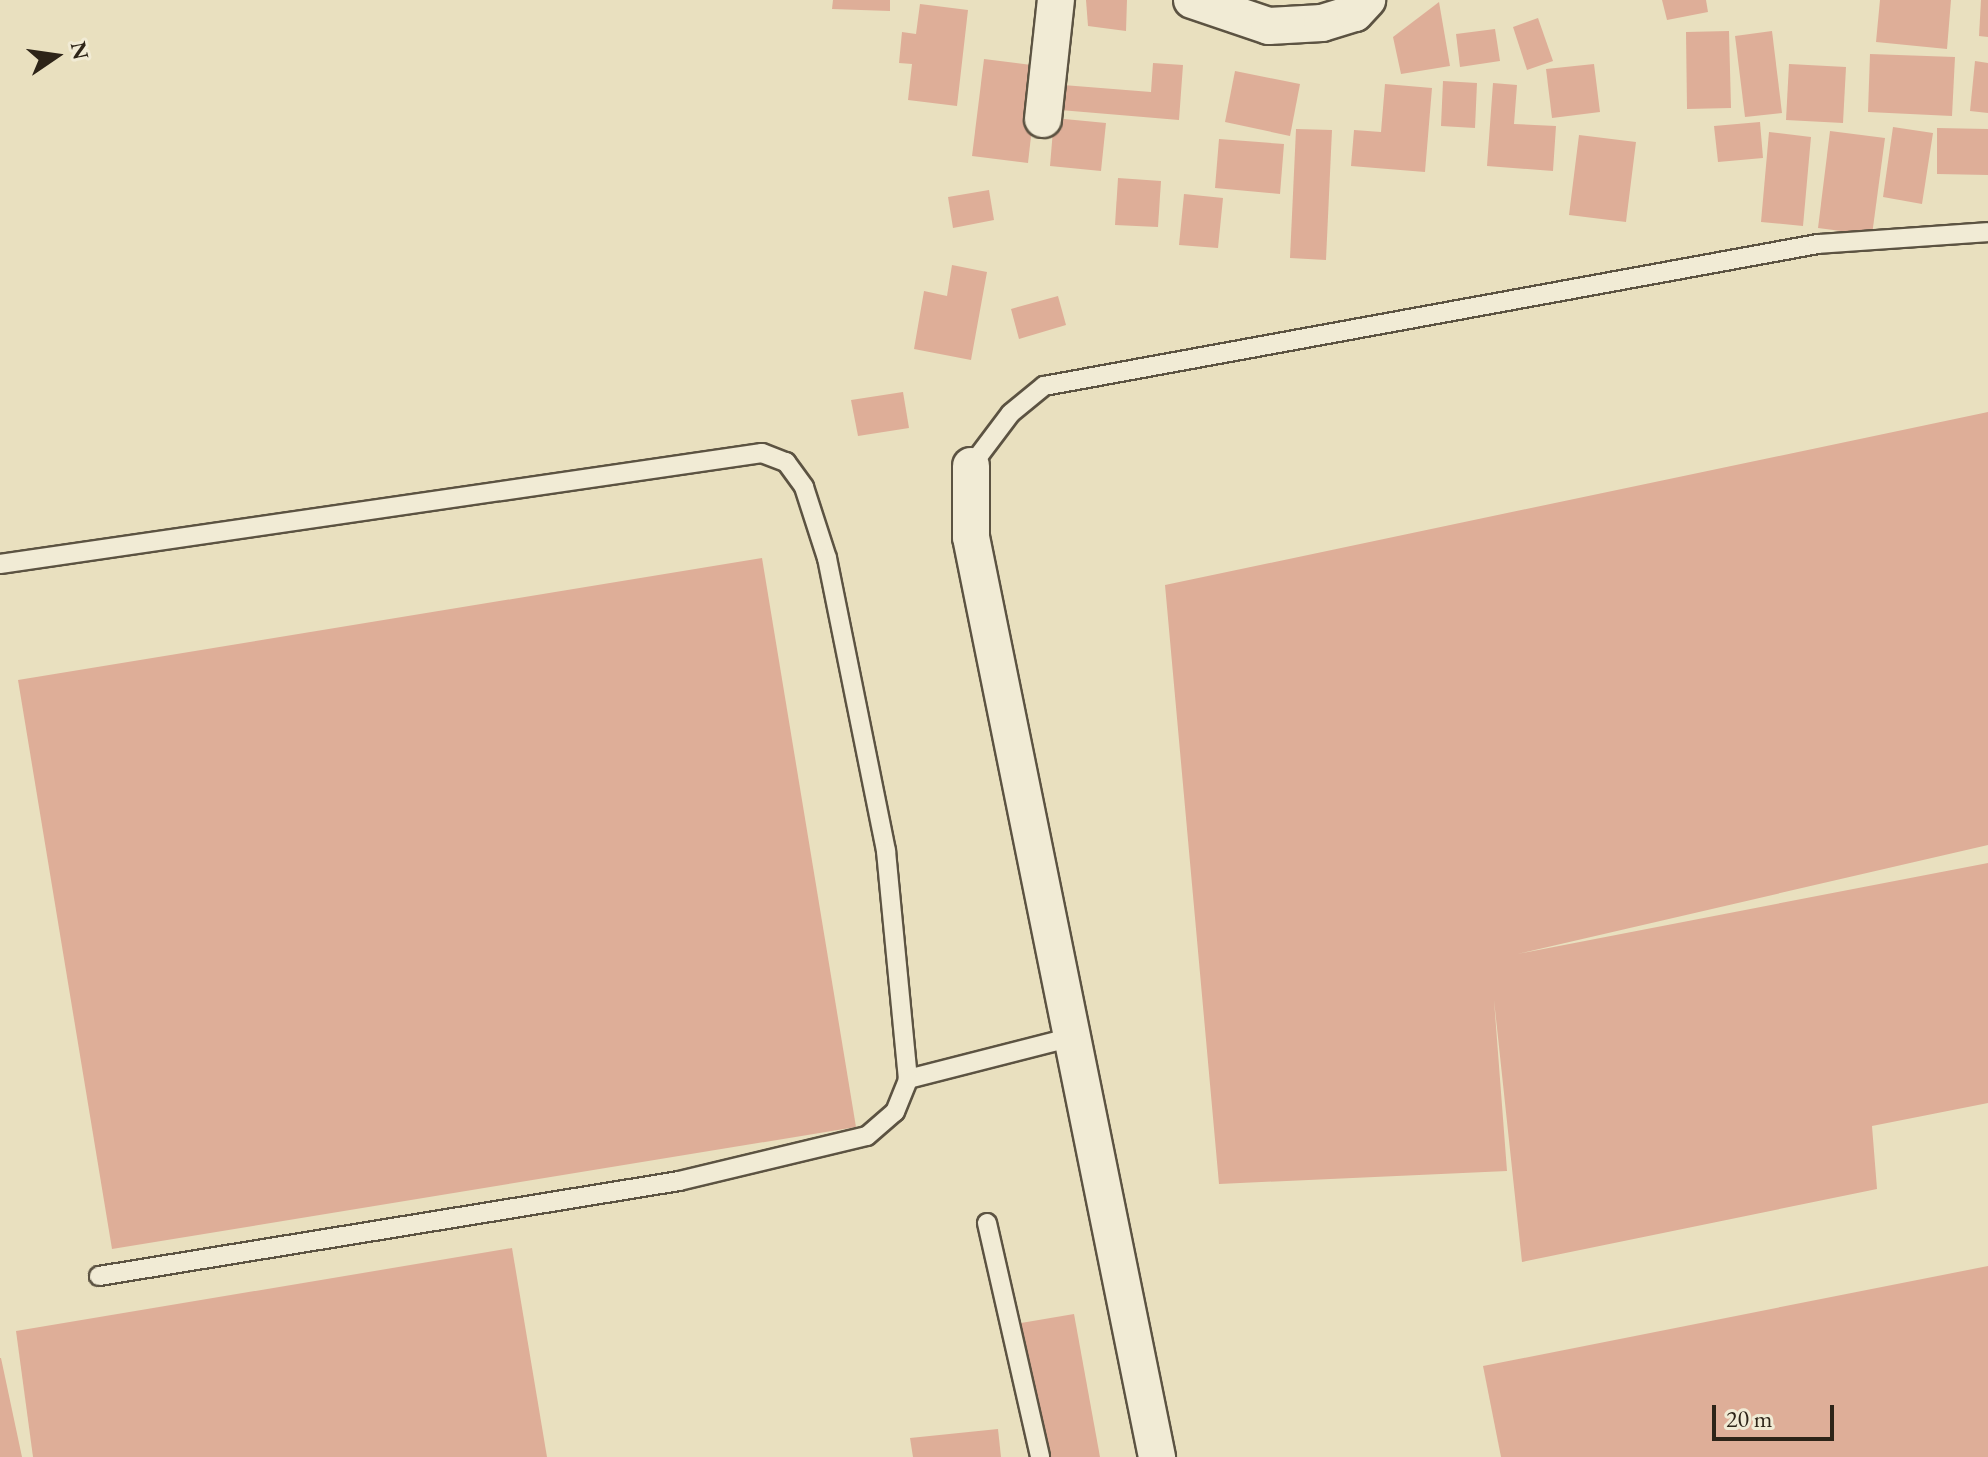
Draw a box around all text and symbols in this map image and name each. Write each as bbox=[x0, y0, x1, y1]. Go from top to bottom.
north arrow bbox=[16, 16, 96, 96]
text: N bbox=[64, 39, 96, 62]
scale bar bbox=[1716, 1389, 1838, 1439]
text: 20 m bbox=[1726, 1403, 1773, 1434]

